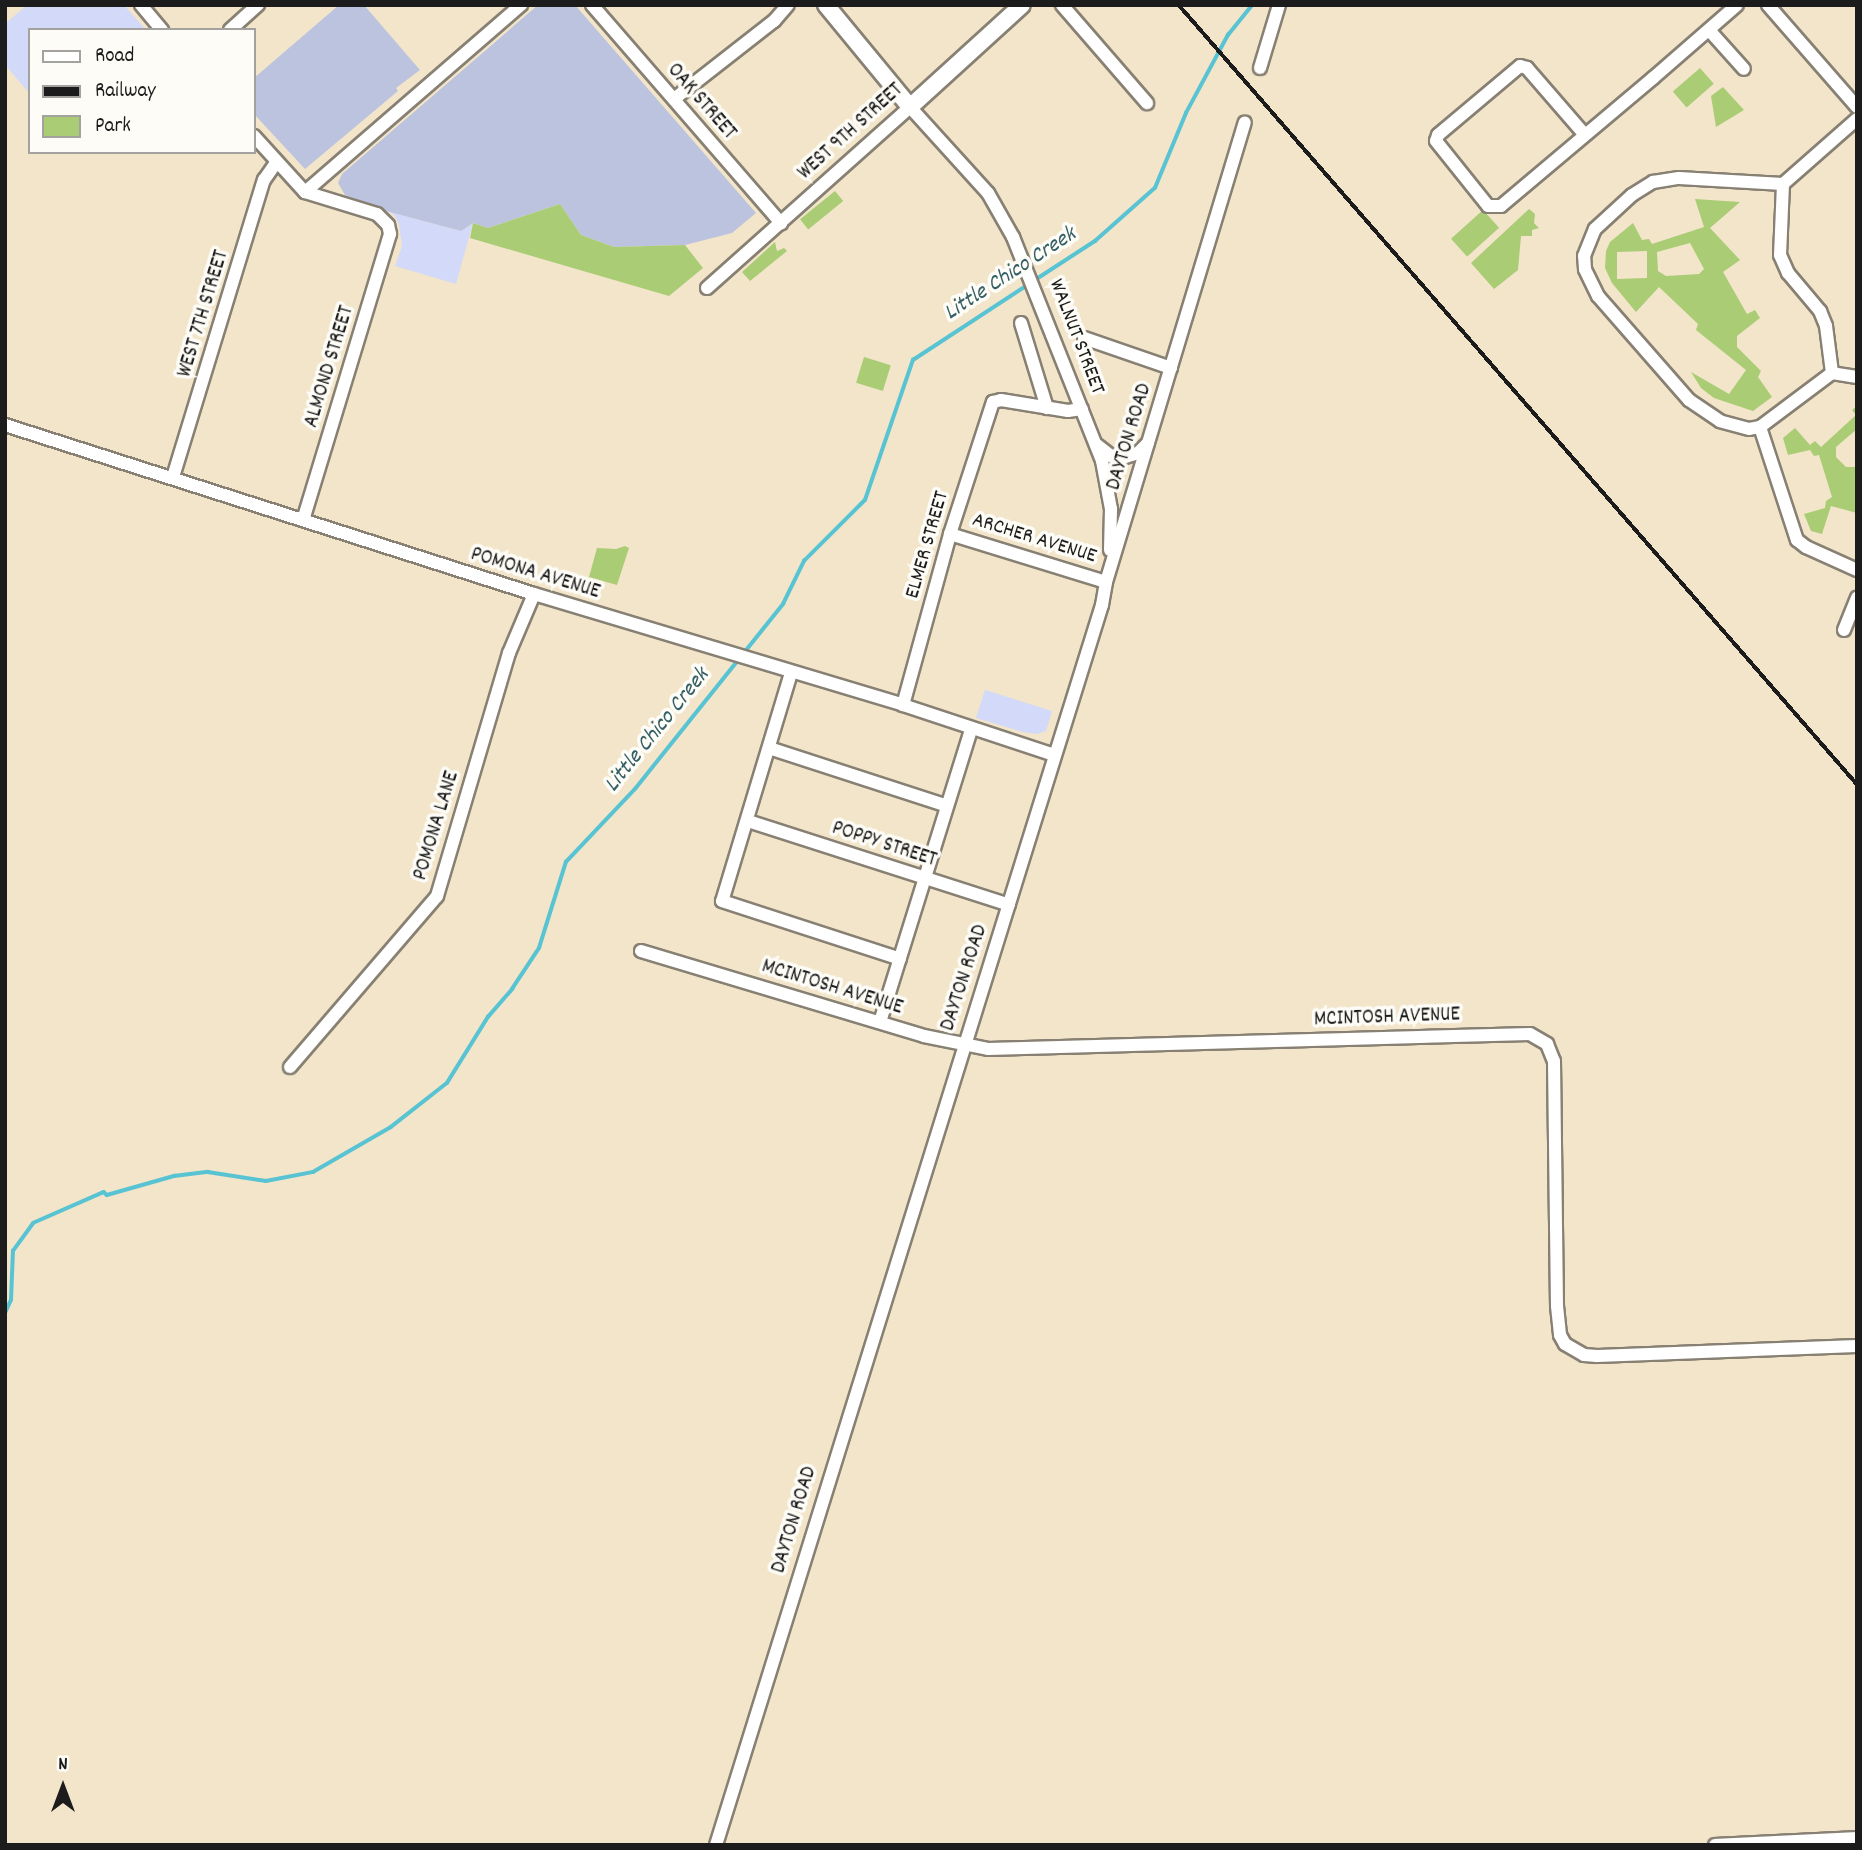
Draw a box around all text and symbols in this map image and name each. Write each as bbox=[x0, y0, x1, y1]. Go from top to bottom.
legend bbox=[28, 28, 256, 154]
text: Road bbox=[95, 42, 134, 72]
street label: OAK STREET bbox=[661, 58, 741, 146]
text: Railway bbox=[95, 77, 156, 107]
street label: WEST 9TH STREET bbox=[793, 78, 909, 186]
text: Park bbox=[95, 112, 131, 142]
water label: Little Chico Creek bbox=[940, 222, 1082, 328]
street label: WEST 7TH STREET bbox=[173, 247, 235, 381]
street label: WALNUT STREET bbox=[1043, 276, 1109, 398]
street label: ALMOND STREET bbox=[300, 303, 360, 431]
street label: DAYTON ROAD bbox=[1102, 381, 1158, 493]
street label: ELMER STREET bbox=[901, 488, 955, 602]
street label: ARCHER AVENUE bbox=[969, 508, 1099, 570]
street label: POMONA AVENUE bbox=[467, 542, 603, 606]
water label: Little Chico Creek bbox=[599, 663, 717, 799]
street label: POMONA LANE bbox=[408, 768, 466, 884]
street label: POPPY STREET bbox=[829, 816, 939, 874]
street label: DAYTON ROAD bbox=[936, 922, 994, 1034]
street label: MCINTOSH AVENUE bbox=[759, 955, 905, 1021]
street label: MCINTOSH AVENUE bbox=[1314, 1003, 1460, 1033]
street label: DAYTON ROAD bbox=[767, 1464, 823, 1576]
north arrow bbox=[28, 1752, 98, 1822]
text: N bbox=[58, 1752, 68, 1779]

